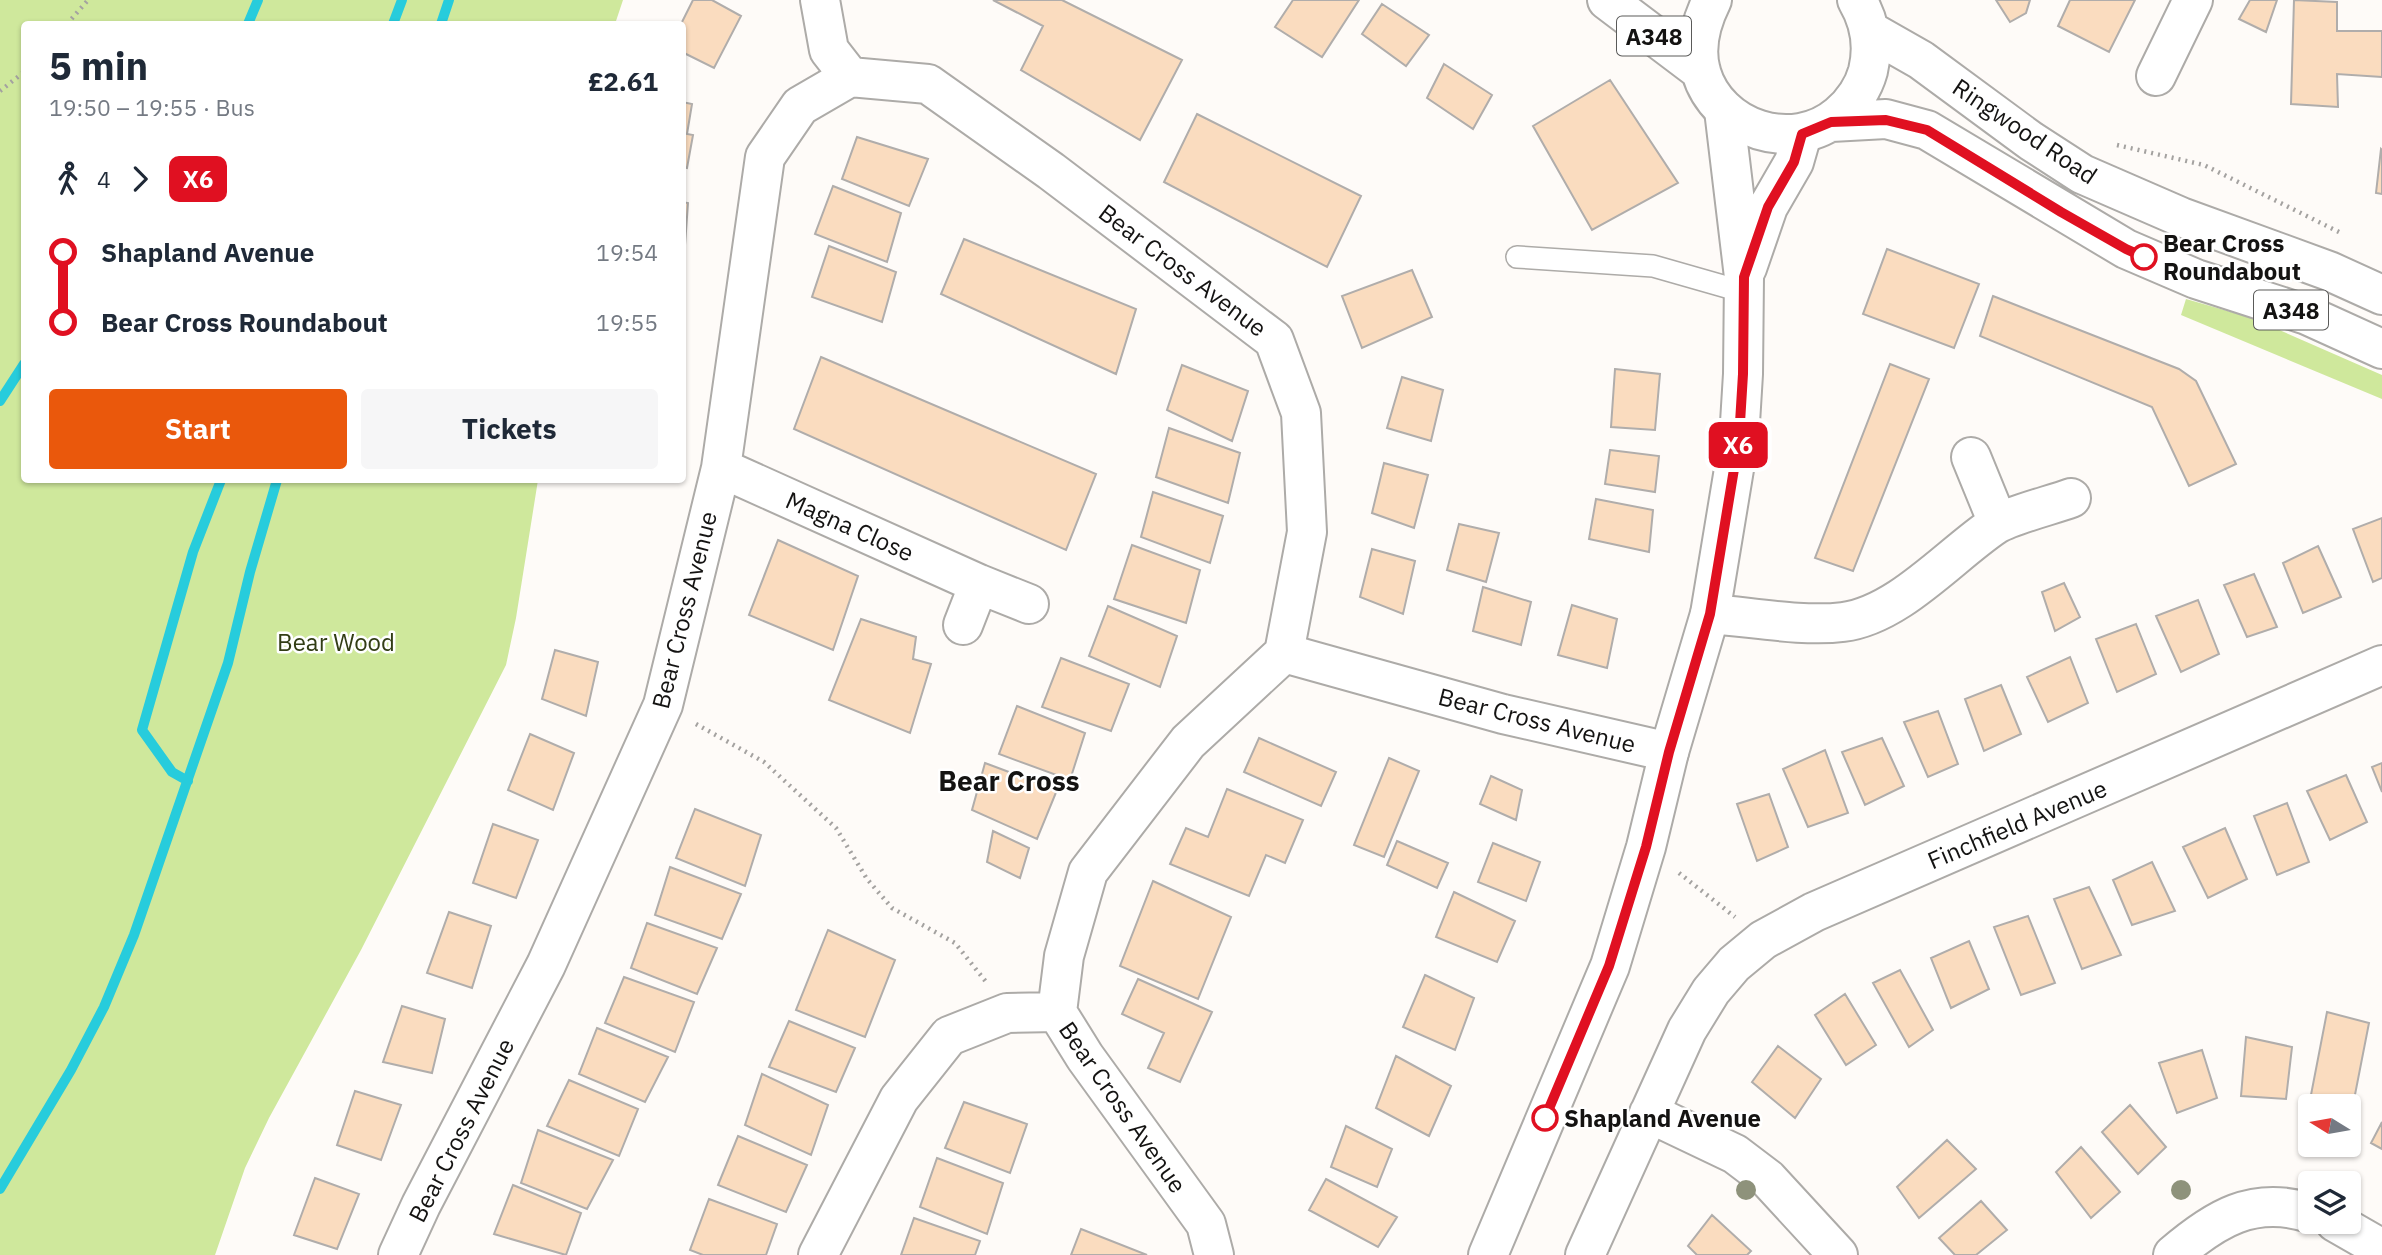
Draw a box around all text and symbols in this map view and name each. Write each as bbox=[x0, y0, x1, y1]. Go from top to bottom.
road number: A348 bbox=[1617, 17, 1691, 56]
text: 5 min bbox=[49, 41, 148, 90]
text: £2.61 bbox=[588, 64, 658, 98]
street label: Ringwood Road bbox=[1947, 71, 2103, 191]
text: 19:50 – 19:55 · Bus bbox=[49, 92, 255, 122]
icon: walk bbox=[49, 160, 87, 198]
icon: forward bbox=[121, 160, 159, 198]
text: X6 bbox=[183, 163, 213, 195]
text: 4 bbox=[97, 164, 111, 194]
street label: Bear Cross Avenue bbox=[1093, 196, 1273, 344]
place label: Bear Cross Roundabout bbox=[2163, 227, 2301, 287]
text: Shapland Avenue bbox=[101, 235, 314, 269]
text: 19:54 bbox=[596, 237, 658, 267]
marker: Bear Cross Roundabout bbox=[2131, 244, 2157, 270]
road number: A348 bbox=[2254, 290, 2328, 330]
text: Bear Cross Roundabout bbox=[101, 305, 388, 339]
text: 19:55 bbox=[596, 307, 658, 337]
button: Start bbox=[49, 389, 347, 469]
button: Tickets bbox=[361, 389, 658, 469]
line badge: X6 bbox=[1706, 422, 1770, 468]
text: X6 bbox=[1723, 429, 1753, 461]
street label: Magna Close bbox=[781, 484, 919, 568]
street label: Bear Cross Avenue bbox=[644, 508, 724, 712]
park label: Bear Wood bbox=[277, 626, 395, 658]
street label: Bear Cross Avenue bbox=[1435, 680, 1639, 760]
district label: Bear Cross bbox=[938, 762, 1080, 799]
street label: Finchfield Avenue bbox=[1922, 772, 2112, 876]
street label: Bear Cross Avenue bbox=[1052, 1015, 1194, 1199]
street label: Bear Cross Avenue bbox=[401, 1033, 521, 1227]
north arrow bbox=[2298, 1094, 2361, 1157]
map controls bbox=[2298, 1094, 2361, 1234]
place label: Shapland Avenue bbox=[1564, 1102, 1761, 1134]
marker: Shapland Avenue bbox=[1532, 1105, 1558, 1131]
button: layers bbox=[2298, 1171, 2361, 1234]

